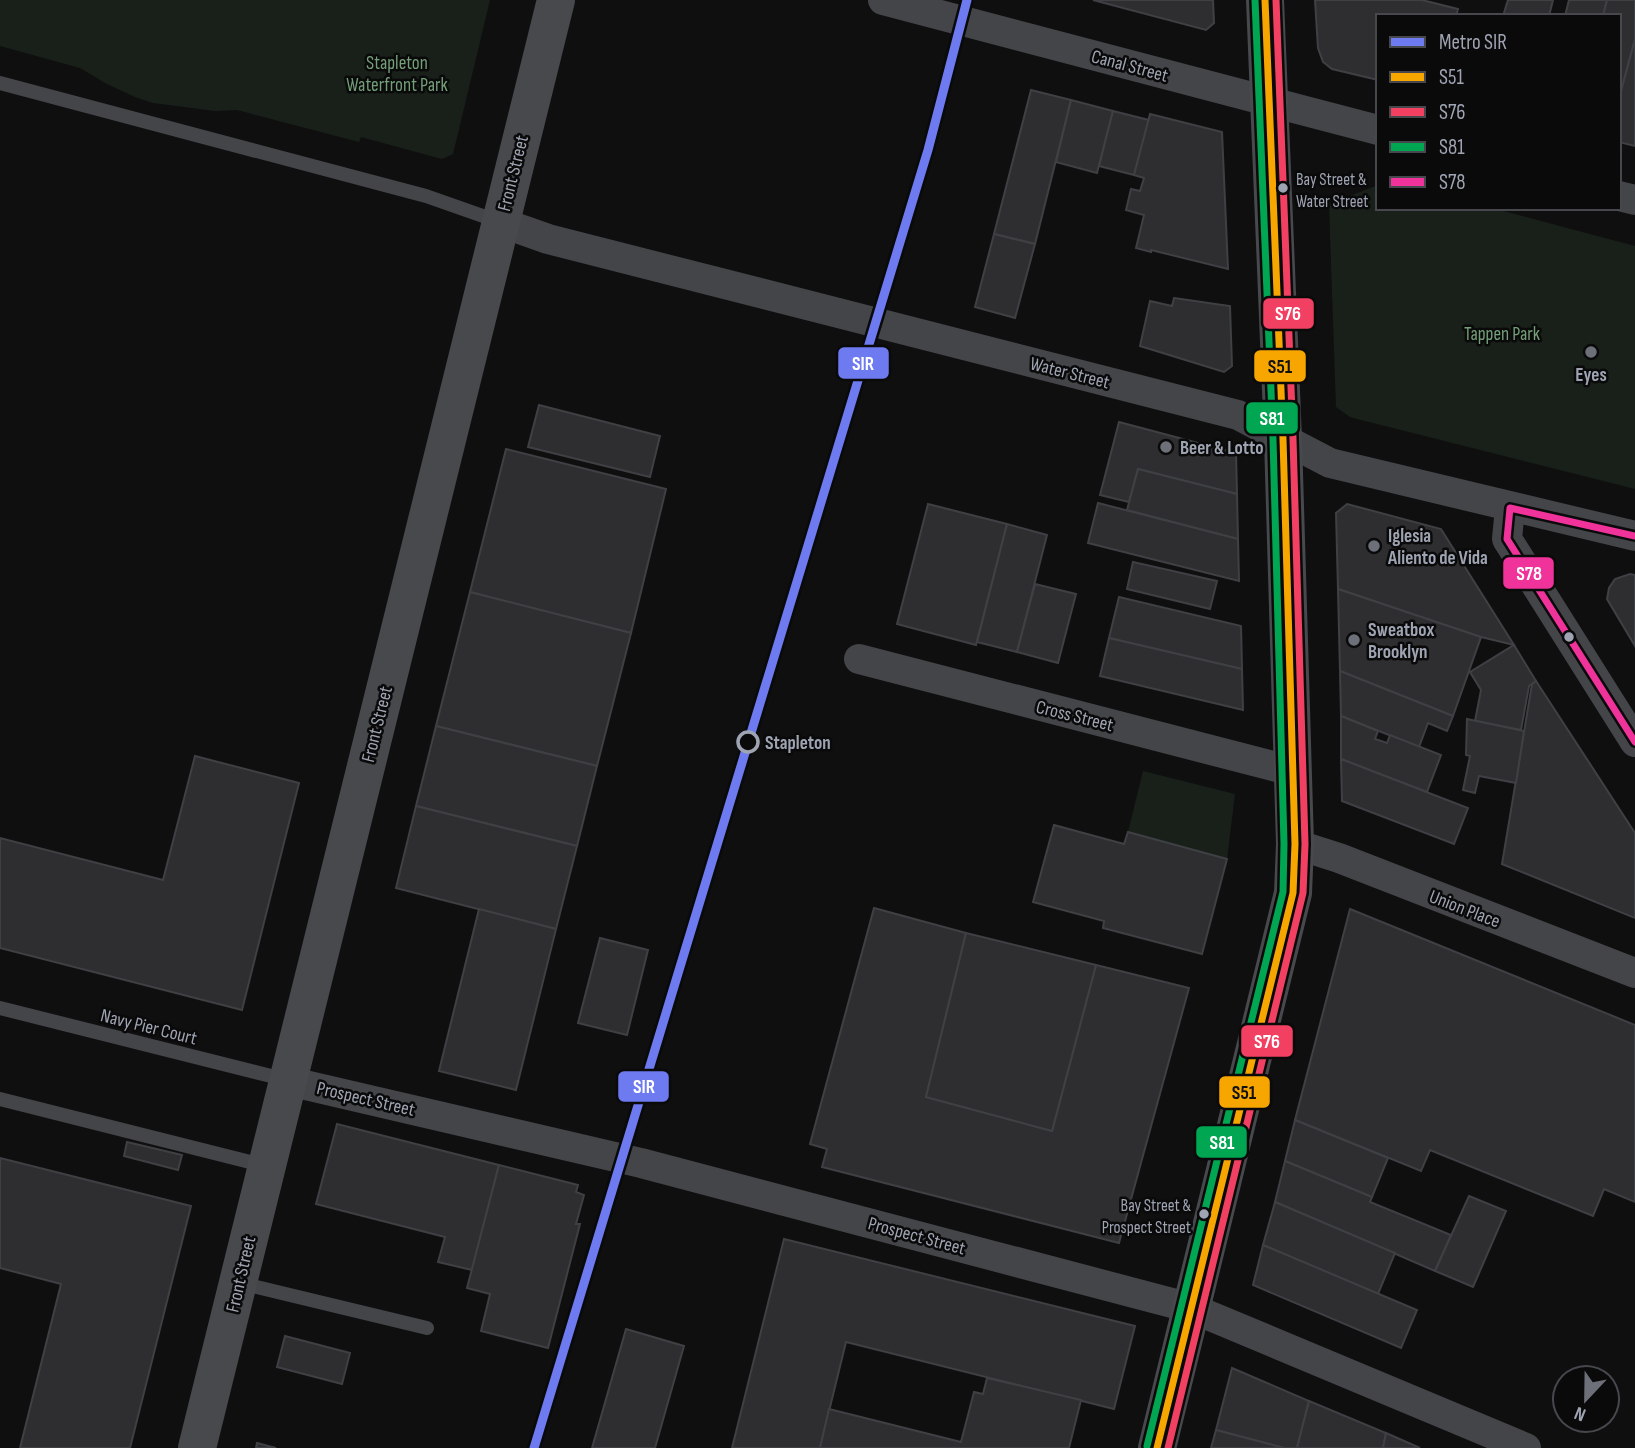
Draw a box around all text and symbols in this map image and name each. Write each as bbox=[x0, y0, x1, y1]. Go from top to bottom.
legend bbox=[1376, 14, 1621, 210]
text: Metro SIR bbox=[1439, 30, 1507, 55]
street label: Canal Street bbox=[1089, 45, 1171, 88]
park label: Stapleton Waterfront Park bbox=[346, 52, 449, 97]
text: S51 bbox=[1439, 65, 1464, 90]
text: S76 bbox=[1439, 100, 1466, 125]
street label: Front Street bbox=[493, 133, 534, 214]
text: S81 bbox=[1439, 135, 1465, 160]
place label: Bay Street & Water Street bbox=[1296, 170, 1369, 212]
text: S78 bbox=[1439, 170, 1466, 195]
marker: Bay Street & Water Street bbox=[1276, 181, 1290, 195]
line badge: S76 bbox=[1262, 297, 1315, 330]
text: S76 bbox=[1275, 303, 1301, 326]
park label: Tappen Park bbox=[1464, 323, 1541, 346]
marker: Eyes bbox=[1583, 344, 1599, 360]
line badge: SIR bbox=[837, 346, 890, 380]
line badge: S51 bbox=[1253, 349, 1307, 383]
street label: Water Street bbox=[1028, 352, 1112, 394]
text: SIR bbox=[852, 353, 874, 376]
text: S51 bbox=[1268, 356, 1293, 379]
place label: Eyes bbox=[1575, 364, 1607, 387]
line badge: S81 bbox=[1245, 401, 1299, 435]
text: S81 bbox=[1259, 408, 1285, 431]
place label: Beer & Lotto bbox=[1180, 437, 1264, 460]
marker: Beer & Lotto bbox=[1158, 439, 1174, 455]
place label: Iglesia Aliento de Vida bbox=[1387, 525, 1488, 570]
marker: Iglesia Aliento de Vida bbox=[1366, 538, 1382, 554]
line badge: S78 bbox=[1502, 556, 1555, 590]
text: S78 bbox=[1516, 563, 1542, 586]
place label: Sweatbox Brooklyn bbox=[1368, 619, 1434, 664]
unlabelled marker bbox=[1562, 630, 1576, 644]
marker: Sweatbox Brooklyn bbox=[1346, 632, 1362, 648]
street label: Front Street bbox=[357, 684, 398, 765]
street label: Cross Street bbox=[1034, 696, 1116, 737]
marker: Stapleton bbox=[737, 731, 759, 753]
place label: Stapleton bbox=[765, 732, 831, 755]
street label: Union Place bbox=[1426, 885, 1503, 933]
street label: Navy Pier Court bbox=[98, 1004, 199, 1051]
line badge: S76 bbox=[1240, 1024, 1294, 1058]
text: S76 bbox=[1254, 1031, 1280, 1054]
line badge: SIR bbox=[617, 1070, 670, 1103]
line badge: S51 bbox=[1218, 1075, 1271, 1109]
text: SIR bbox=[633, 1076, 655, 1099]
street label: Prospect Street bbox=[314, 1077, 417, 1122]
text: S51 bbox=[1232, 1082, 1257, 1105]
line badge: S81 bbox=[1195, 1125, 1248, 1159]
text: S81 bbox=[1209, 1132, 1235, 1155]
place label: Bay Street & Prospect Street bbox=[1102, 1196, 1191, 1238]
marker: Bay Street & Prospect Street bbox=[1197, 1207, 1211, 1221]
street label: Prospect Street bbox=[865, 1212, 968, 1261]
street label: Front Street bbox=[222, 1234, 261, 1315]
north arrow bbox=[1551, 1364, 1621, 1434]
text: N bbox=[1571, 1401, 1589, 1426]

